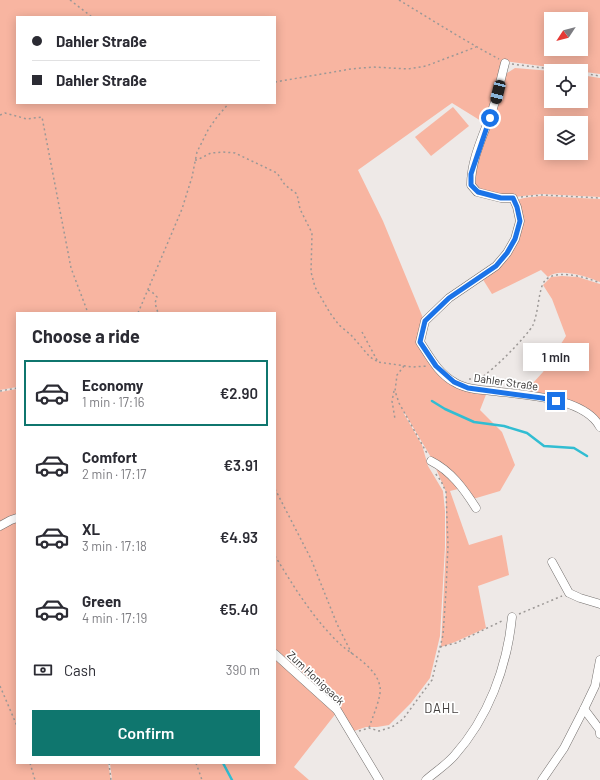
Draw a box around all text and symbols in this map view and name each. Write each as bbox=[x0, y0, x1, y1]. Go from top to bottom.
north arrow bbox=[544, 12, 588, 56]
map controls bbox=[544, 12, 588, 160]
text: Dahler Straße bbox=[56, 32, 147, 50]
button: locate bbox=[544, 64, 588, 108]
text: Dahler Straße bbox=[56, 71, 147, 89]
car bbox=[489, 79, 507, 105]
route start bbox=[481, 109, 499, 127]
button: layers bbox=[544, 116, 588, 160]
text: Choose a ride bbox=[32, 325, 140, 347]
callout: 1 min bbox=[523, 343, 589, 371]
text: 1 min bbox=[542, 349, 570, 365]
street label: Dahler Straße bbox=[473, 371, 539, 392]
icon: car bbox=[34, 375, 70, 411]
text: Economy bbox=[82, 376, 143, 394]
text: €2.90 bbox=[220, 384, 258, 402]
route end bbox=[547, 392, 565, 410]
text: 1 min · 17:16 bbox=[82, 394, 145, 410]
icon: car bbox=[34, 447, 70, 483]
text: Comfort bbox=[82, 448, 137, 466]
text: €3.91 bbox=[224, 456, 258, 474]
text: 2 min · 17:17 bbox=[82, 466, 146, 482]
icon: car bbox=[34, 519, 70, 555]
text: XL bbox=[82, 520, 100, 538]
text: €4.93 bbox=[220, 528, 258, 546]
text: 3 min · 17:18 bbox=[82, 538, 147, 554]
icon: car bbox=[34, 591, 70, 627]
text: Green bbox=[82, 592, 121, 610]
text: €5.40 bbox=[219, 600, 258, 618]
text: 4 min · 17:19 bbox=[82, 610, 147, 626]
street label: Zum Honigsack bbox=[285, 648, 348, 708]
icon: cash bbox=[32, 659, 54, 681]
text: Cash bbox=[64, 661, 96, 679]
text: 390 m bbox=[226, 662, 260, 678]
district label: DAHL bbox=[424, 700, 460, 716]
button: Confirm bbox=[32, 710, 260, 756]

